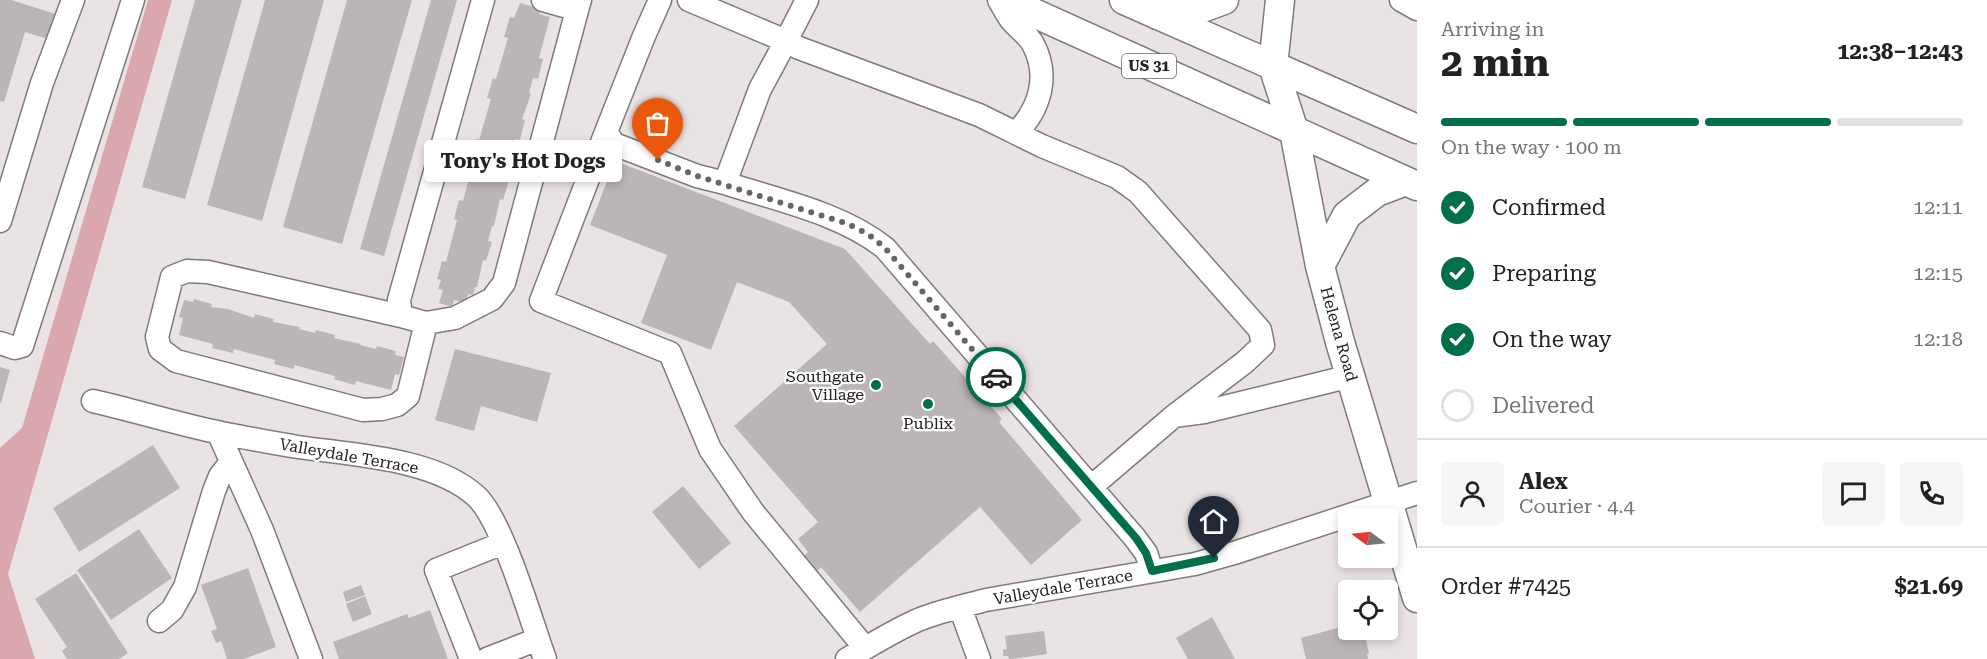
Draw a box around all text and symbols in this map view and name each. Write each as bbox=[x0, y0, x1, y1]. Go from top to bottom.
text: Arriving in bbox=[1441, 17, 1544, 41]
text: 12:38–12:43 bbox=[1837, 39, 1963, 64]
text: 2 min bbox=[1441, 40, 1549, 86]
road number: US 31 bbox=[1122, 54, 1176, 78]
pin bbox=[632, 98, 683, 160]
icon: bag bbox=[641, 107, 674, 140]
text: On the way · 100 m bbox=[1441, 135, 1622, 159]
callout: Tony's Hot Dogs bbox=[424, 139, 622, 181]
text: Tony's Hot Dogs bbox=[440, 149, 606, 173]
icon: check bbox=[1441, 191, 1474, 224]
text: Confirmed bbox=[1492, 195, 1606, 220]
text: 12:11 bbox=[1913, 195, 1963, 219]
icon: check bbox=[1441, 257, 1474, 290]
text: Preparing bbox=[1492, 261, 1596, 286]
text: 12:15 bbox=[1913, 261, 1963, 285]
street label: Helena Road bbox=[1316, 284, 1362, 384]
icon: check bbox=[1441, 323, 1474, 356]
text: On the way bbox=[1492, 327, 1612, 352]
text: 12:18 bbox=[1913, 327, 1963, 351]
courier bbox=[966, 347, 1026, 407]
icon: car bbox=[980, 361, 1013, 394]
place label: Southgate Village bbox=[786, 367, 864, 404]
marker: Southgate Village bbox=[869, 378, 883, 392]
text: Delivered bbox=[1492, 393, 1594, 418]
marker: Publix bbox=[921, 397, 935, 411]
place label: Publix bbox=[903, 414, 954, 433]
street label: Valleydale Terrace bbox=[278, 434, 420, 478]
button: person bbox=[1441, 462, 1504, 525]
button: chat bbox=[1822, 462, 1885, 525]
button: phone bbox=[1900, 462, 1963, 525]
text: Alex bbox=[1519, 469, 1568, 494]
text: Courier · 4.4 bbox=[1519, 494, 1635, 518]
pin bbox=[1188, 496, 1239, 558]
icon: home bbox=[1197, 505, 1230, 538]
north arrow bbox=[1338, 508, 1398, 568]
map controls bbox=[1338, 508, 1398, 640]
street label: Valleydale Terrace bbox=[992, 565, 1134, 609]
text: Order #7425 bbox=[1441, 574, 1571, 599]
text: $21.69 bbox=[1894, 574, 1963, 599]
button: locate bbox=[1338, 580, 1398, 640]

